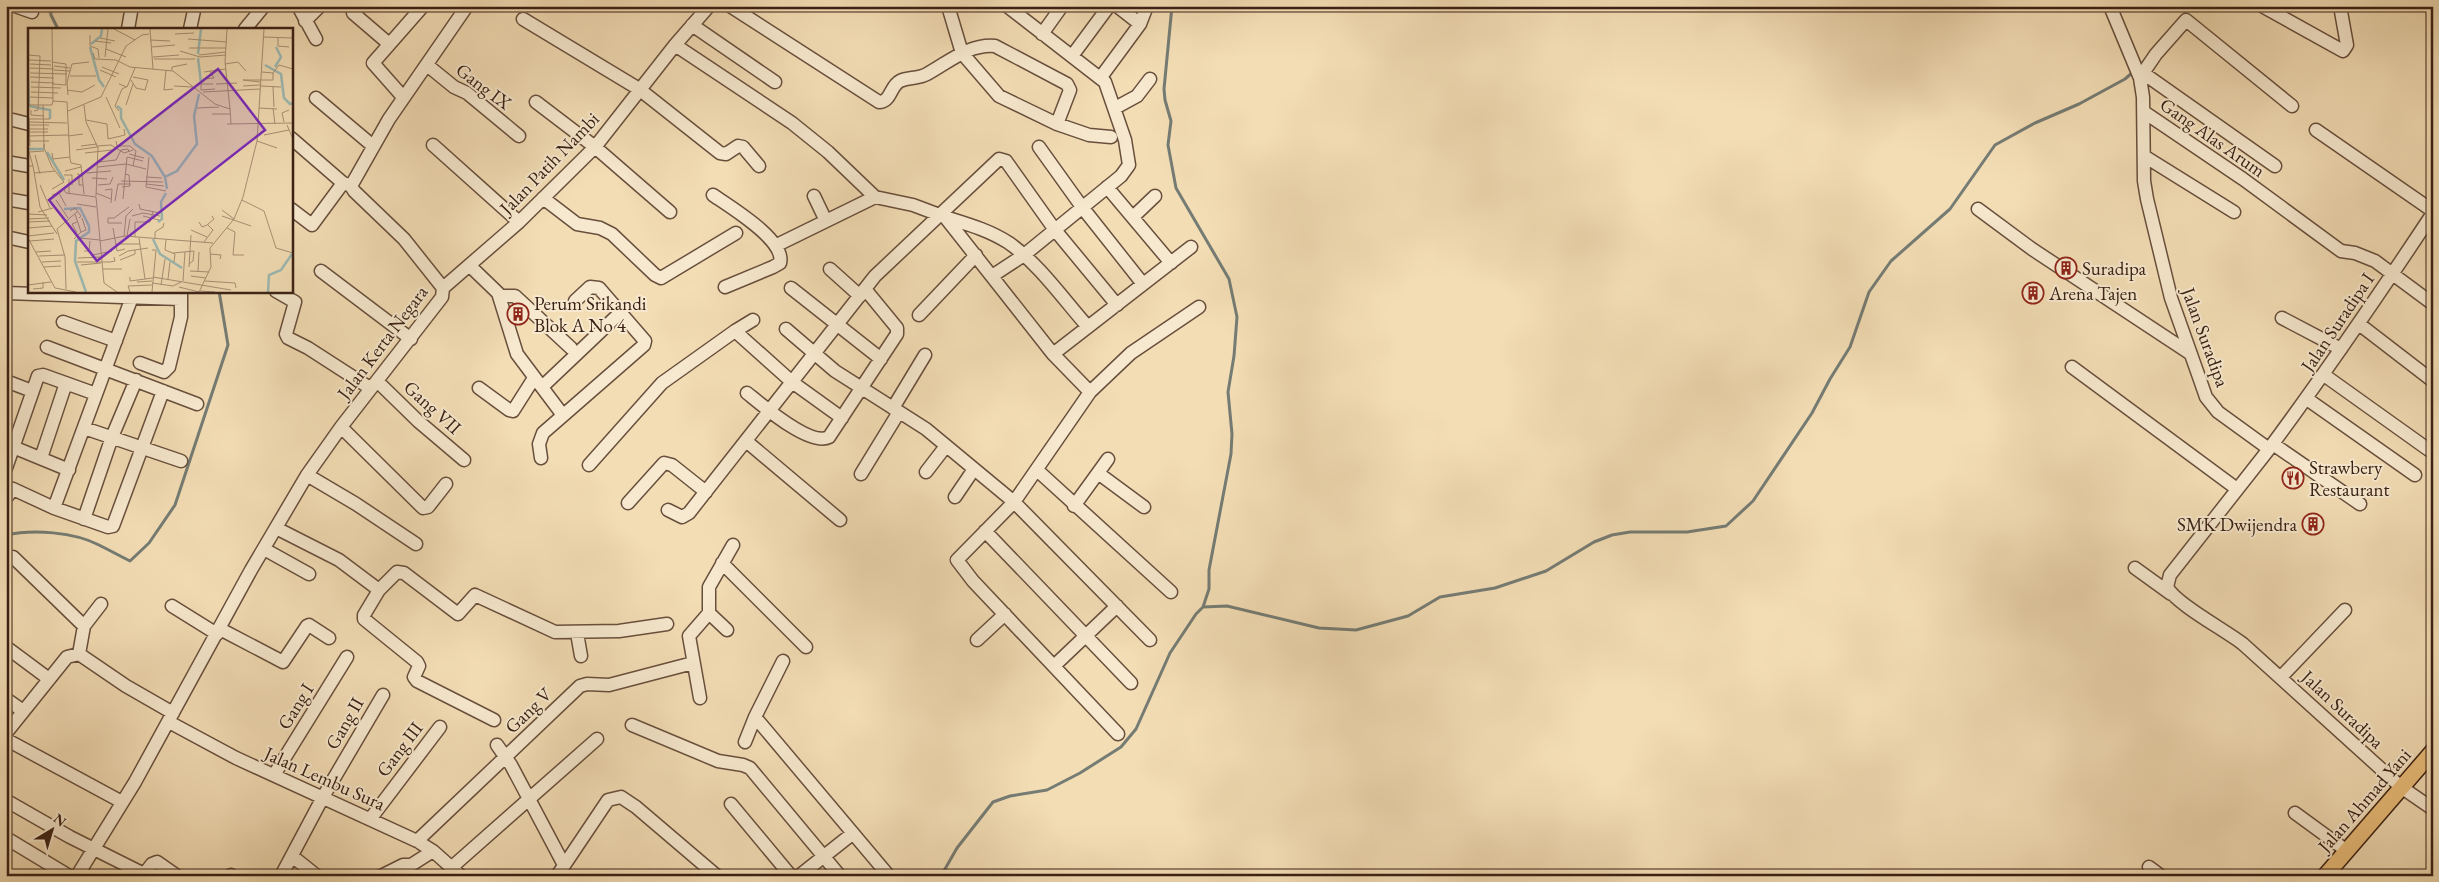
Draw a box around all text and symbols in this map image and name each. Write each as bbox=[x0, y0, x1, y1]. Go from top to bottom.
inset map bbox=[28, 28, 292, 292]
street label: Gang IX bbox=[451, 57, 517, 116]
street label: Gang Alas Arum bbox=[2155, 92, 2270, 183]
street label: Jalan Patih Nambi bbox=[493, 107, 605, 221]
building icon: Suradipa bbox=[2054, 256, 2078, 280]
place label: Suradipa bbox=[2082, 256, 2147, 281]
street label: Jalan Suradipa I bbox=[2294, 267, 2380, 378]
street label: Jalan Kerta Negara bbox=[330, 280, 434, 406]
building icon: Arena Tajen bbox=[2021, 281, 2045, 305]
place label: Arena Tajen bbox=[2048, 281, 2137, 306]
street label: Jalan Suradipa bbox=[2175, 282, 2235, 391]
place label: Perum Srikandi Blok A No 4 bbox=[534, 291, 647, 338]
building icon: Perum Srikandi Blok A No 4 bbox=[506, 302, 530, 326]
street label: Gang VII bbox=[399, 375, 467, 440]
place label: Strawbery Restaurant bbox=[2309, 455, 2390, 502]
restaurant icon: Strawbery Restaurant bbox=[2281, 466, 2305, 490]
place label: SMK Dwijendra bbox=[2177, 512, 2297, 537]
building icon: SMK Dwijendra bbox=[2301, 512, 2325, 536]
street label: Jalan Suradipa bbox=[2295, 663, 2390, 754]
street label: Gang I bbox=[272, 678, 320, 734]
street label: Gang V bbox=[499, 682, 557, 739]
street label: Gang II bbox=[319, 692, 370, 754]
street label: Gang III bbox=[370, 716, 429, 782]
street label: Jalan Lembu Sura bbox=[259, 740, 389, 816]
street label: Jalan Ahmad Yani bbox=[2311, 743, 2417, 859]
north arrow bbox=[28, 804, 78, 854]
text: N bbox=[50, 809, 71, 831]

